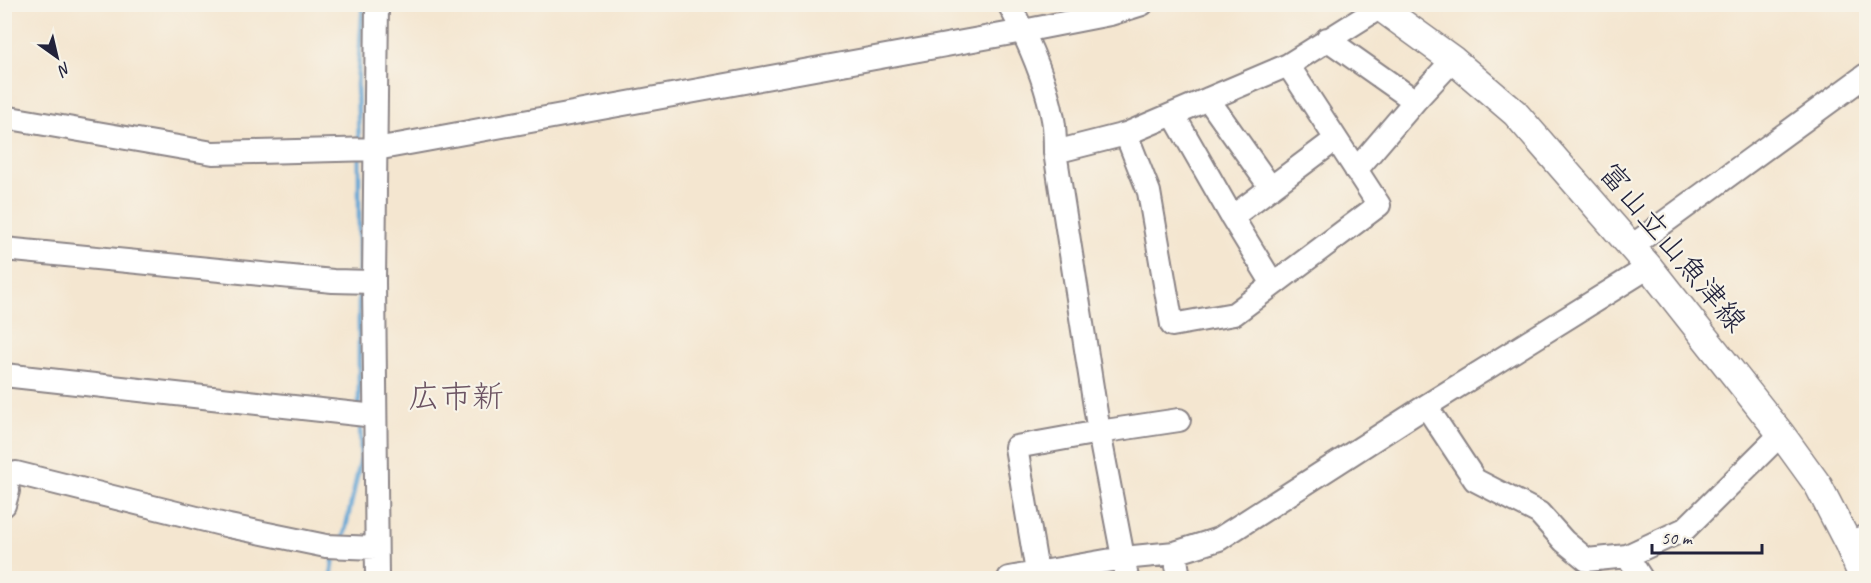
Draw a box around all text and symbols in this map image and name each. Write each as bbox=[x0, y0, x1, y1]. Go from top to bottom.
north arrow bbox=[27, 27, 87, 87]
text: N bbox=[53, 58, 75, 81]
street label: 富山立山魚津線 bbox=[1591, 154, 1755, 340]
district label: 広市新 bbox=[408, 376, 504, 417]
scale bar bbox=[1652, 517, 1762, 555]
text: 50 m bbox=[1661, 527, 1694, 549]

